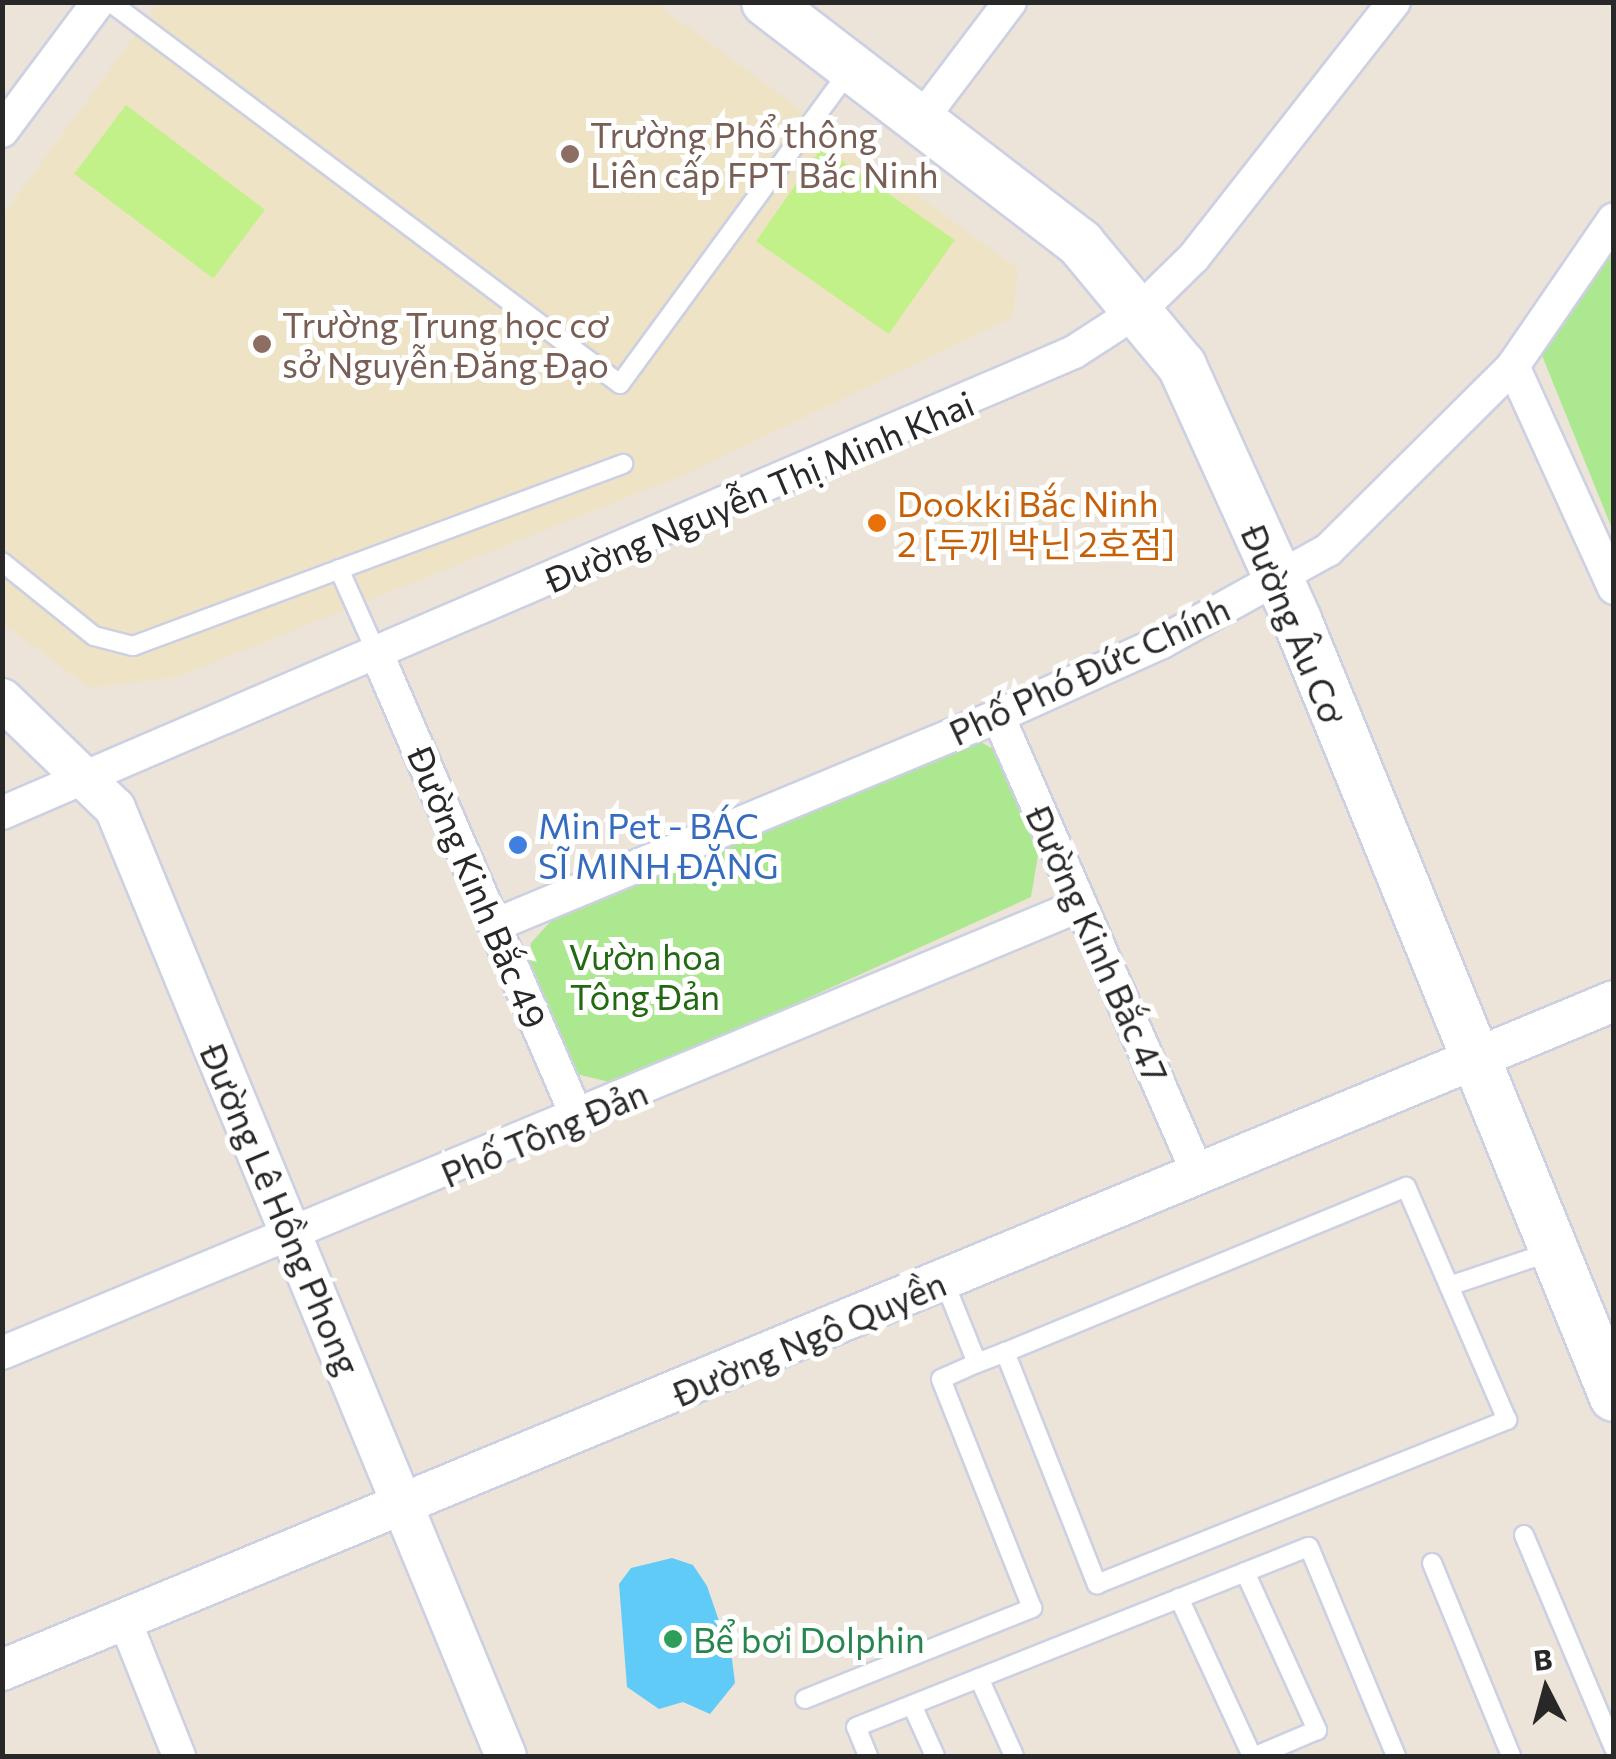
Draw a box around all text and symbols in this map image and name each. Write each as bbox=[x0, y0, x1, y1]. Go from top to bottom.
place label: Trường Phổ thông Liên cấp FPT Bắc Ninh bbox=[590, 113, 939, 195]
marker: Trường Phổ thông Liên cấp FPT Bắc Ninh bbox=[559, 143, 581, 165]
place label: Trường Trung học cơ sở Nguyễn Đăng Đạo bbox=[282, 303, 609, 385]
marker: Trường Trung học cơ sở Nguyễn Đăng Đạo bbox=[251, 333, 273, 355]
street label: Đường Nguyễn Thị Minh Khai bbox=[538, 381, 980, 601]
place label: Dookki Bắc Ninh 2 [두끼 박닌 2호점] bbox=[897, 482, 1175, 564]
marker: Dookki Bắc Ninh 2 [두끼 박닌 2호점] bbox=[866, 512, 888, 534]
street label: Đường Âu Cơ bbox=[1233, 518, 1355, 730]
street label: Phố Phó Đức Chính bbox=[942, 587, 1236, 753]
street label: Đường Kinh Bắc 49 bbox=[400, 740, 556, 1034]
street label: Đường Kinh Bắc 47 bbox=[1018, 799, 1178, 1089]
place label: Min Pet - BÁC SĨ MINH ĐẶNG bbox=[538, 804, 779, 886]
marker: Min Pet - BÁC SĨ MINH ĐẶNG bbox=[507, 834, 529, 856]
park label: Vườn hoa Tông Đản bbox=[569, 935, 721, 1017]
street label: Đường Lê Hồng Phong bbox=[192, 1037, 370, 1381]
street label: Phố Tông Đản bbox=[435, 1071, 653, 1195]
street label: Đường Ngô Quyền bbox=[666, 1262, 952, 1414]
place label: Bể bơi Dolphin bbox=[693, 1618, 925, 1660]
marker: Bể bơi Dolphin bbox=[662, 1628, 684, 1650]
north arrow bbox=[1496, 1639, 1596, 1739]
text: B bbox=[1532, 1641, 1554, 1677]

